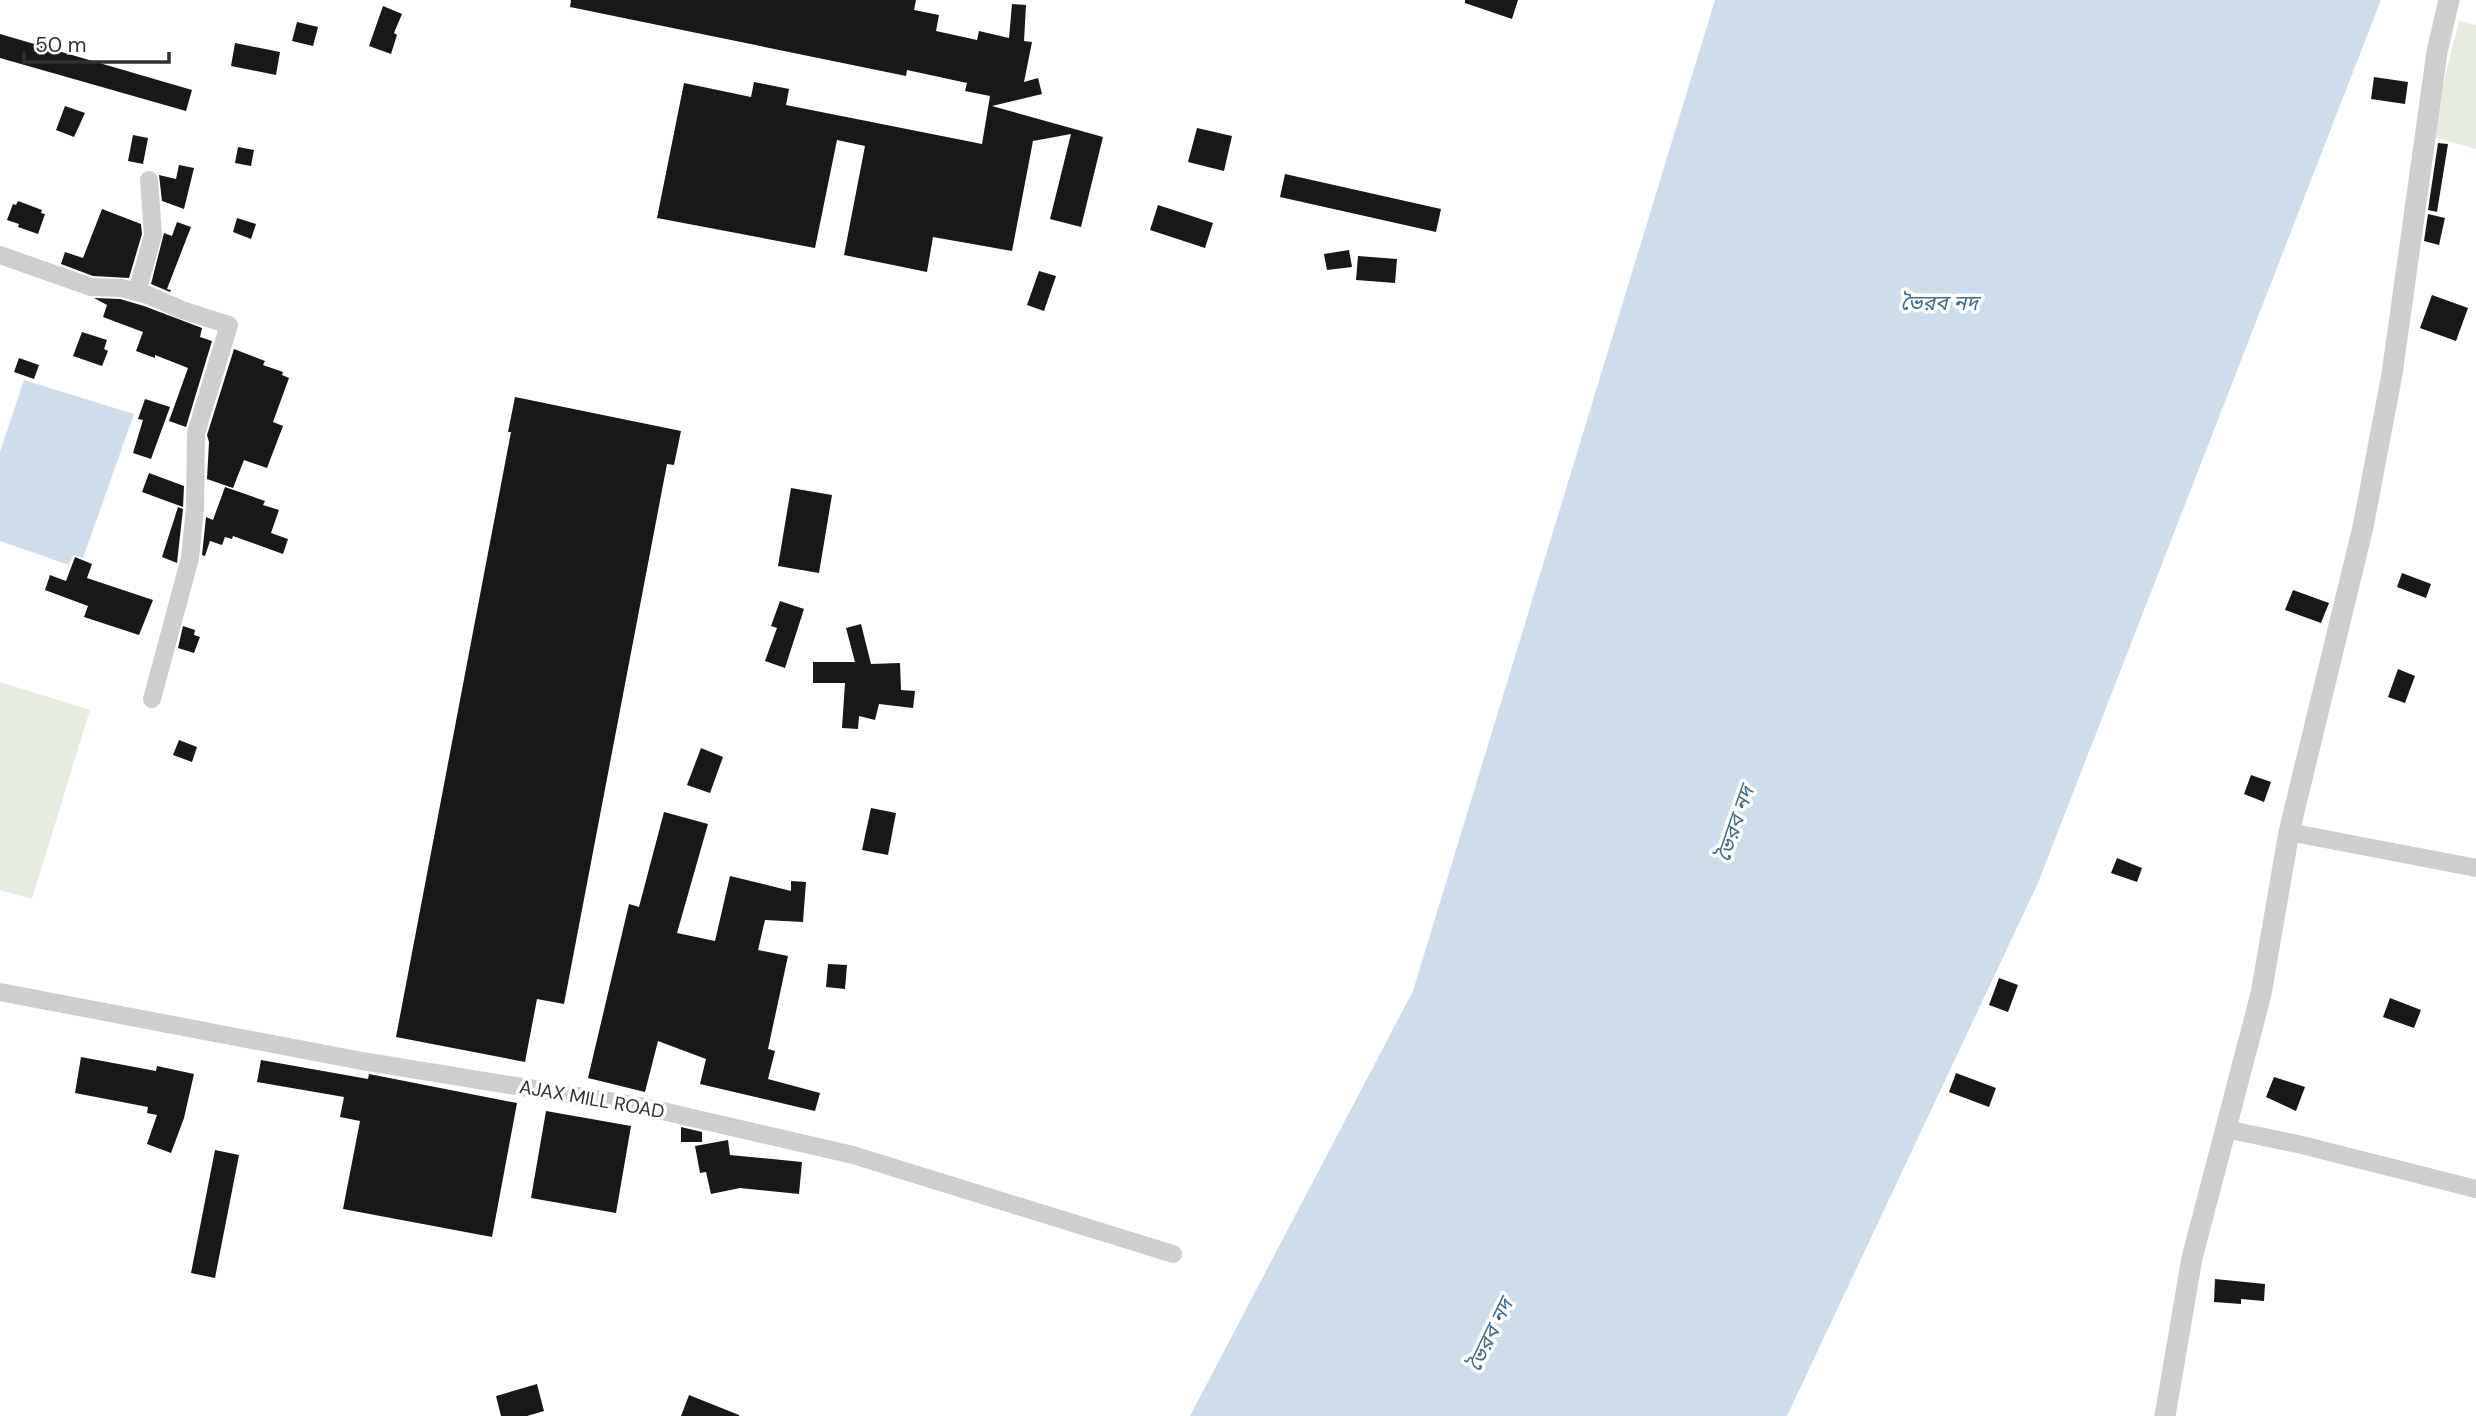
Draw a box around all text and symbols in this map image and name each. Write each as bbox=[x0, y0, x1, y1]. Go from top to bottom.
scale bar bbox=[24, 21, 170, 65]
text: 50 m bbox=[35, 31, 86, 59]
water label: ভৈরব নদ bbox=[1900, 289, 1982, 317]
water label: ভৈরব নদ bbox=[1709, 779, 1762, 865]
street label: AJAX MILL ROAD bbox=[517, 1074, 667, 1124]
water label: ভৈরব নদ bbox=[1460, 1290, 1521, 1376]

